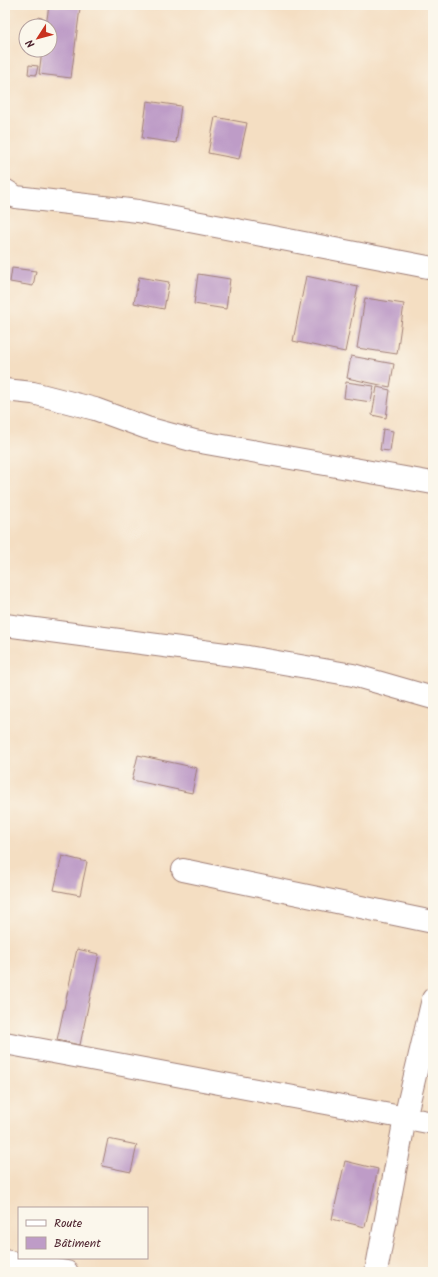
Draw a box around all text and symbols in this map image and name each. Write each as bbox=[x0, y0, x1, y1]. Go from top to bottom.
north arrow bbox=[18, 18, 58, 58]
text: N bbox=[21, 35, 40, 51]
legend bbox=[18, 1207, 148, 1259]
text: Route bbox=[54, 1214, 83, 1233]
text: Bâtiment bbox=[54, 1234, 101, 1253]

